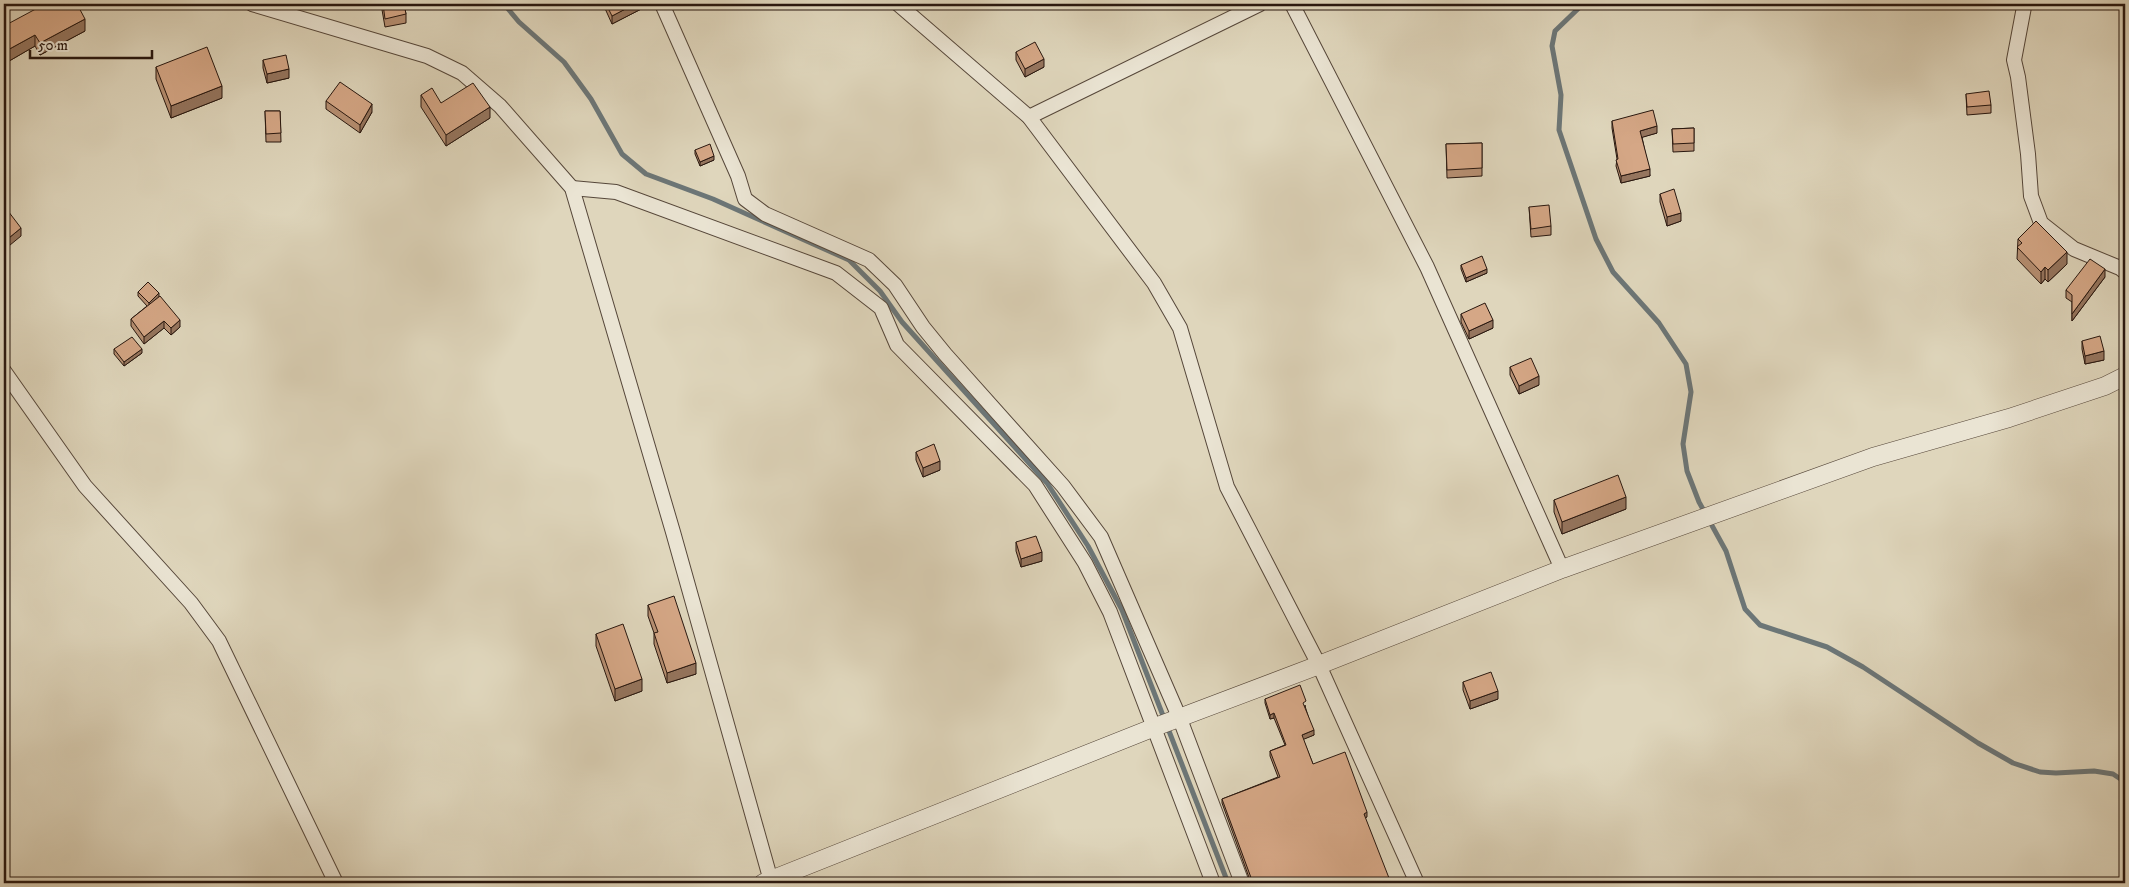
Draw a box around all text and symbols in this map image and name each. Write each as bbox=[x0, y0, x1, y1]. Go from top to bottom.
scale bar bbox=[30, 28, 152, 60]
text: 50 m bbox=[38, 36, 68, 55]

